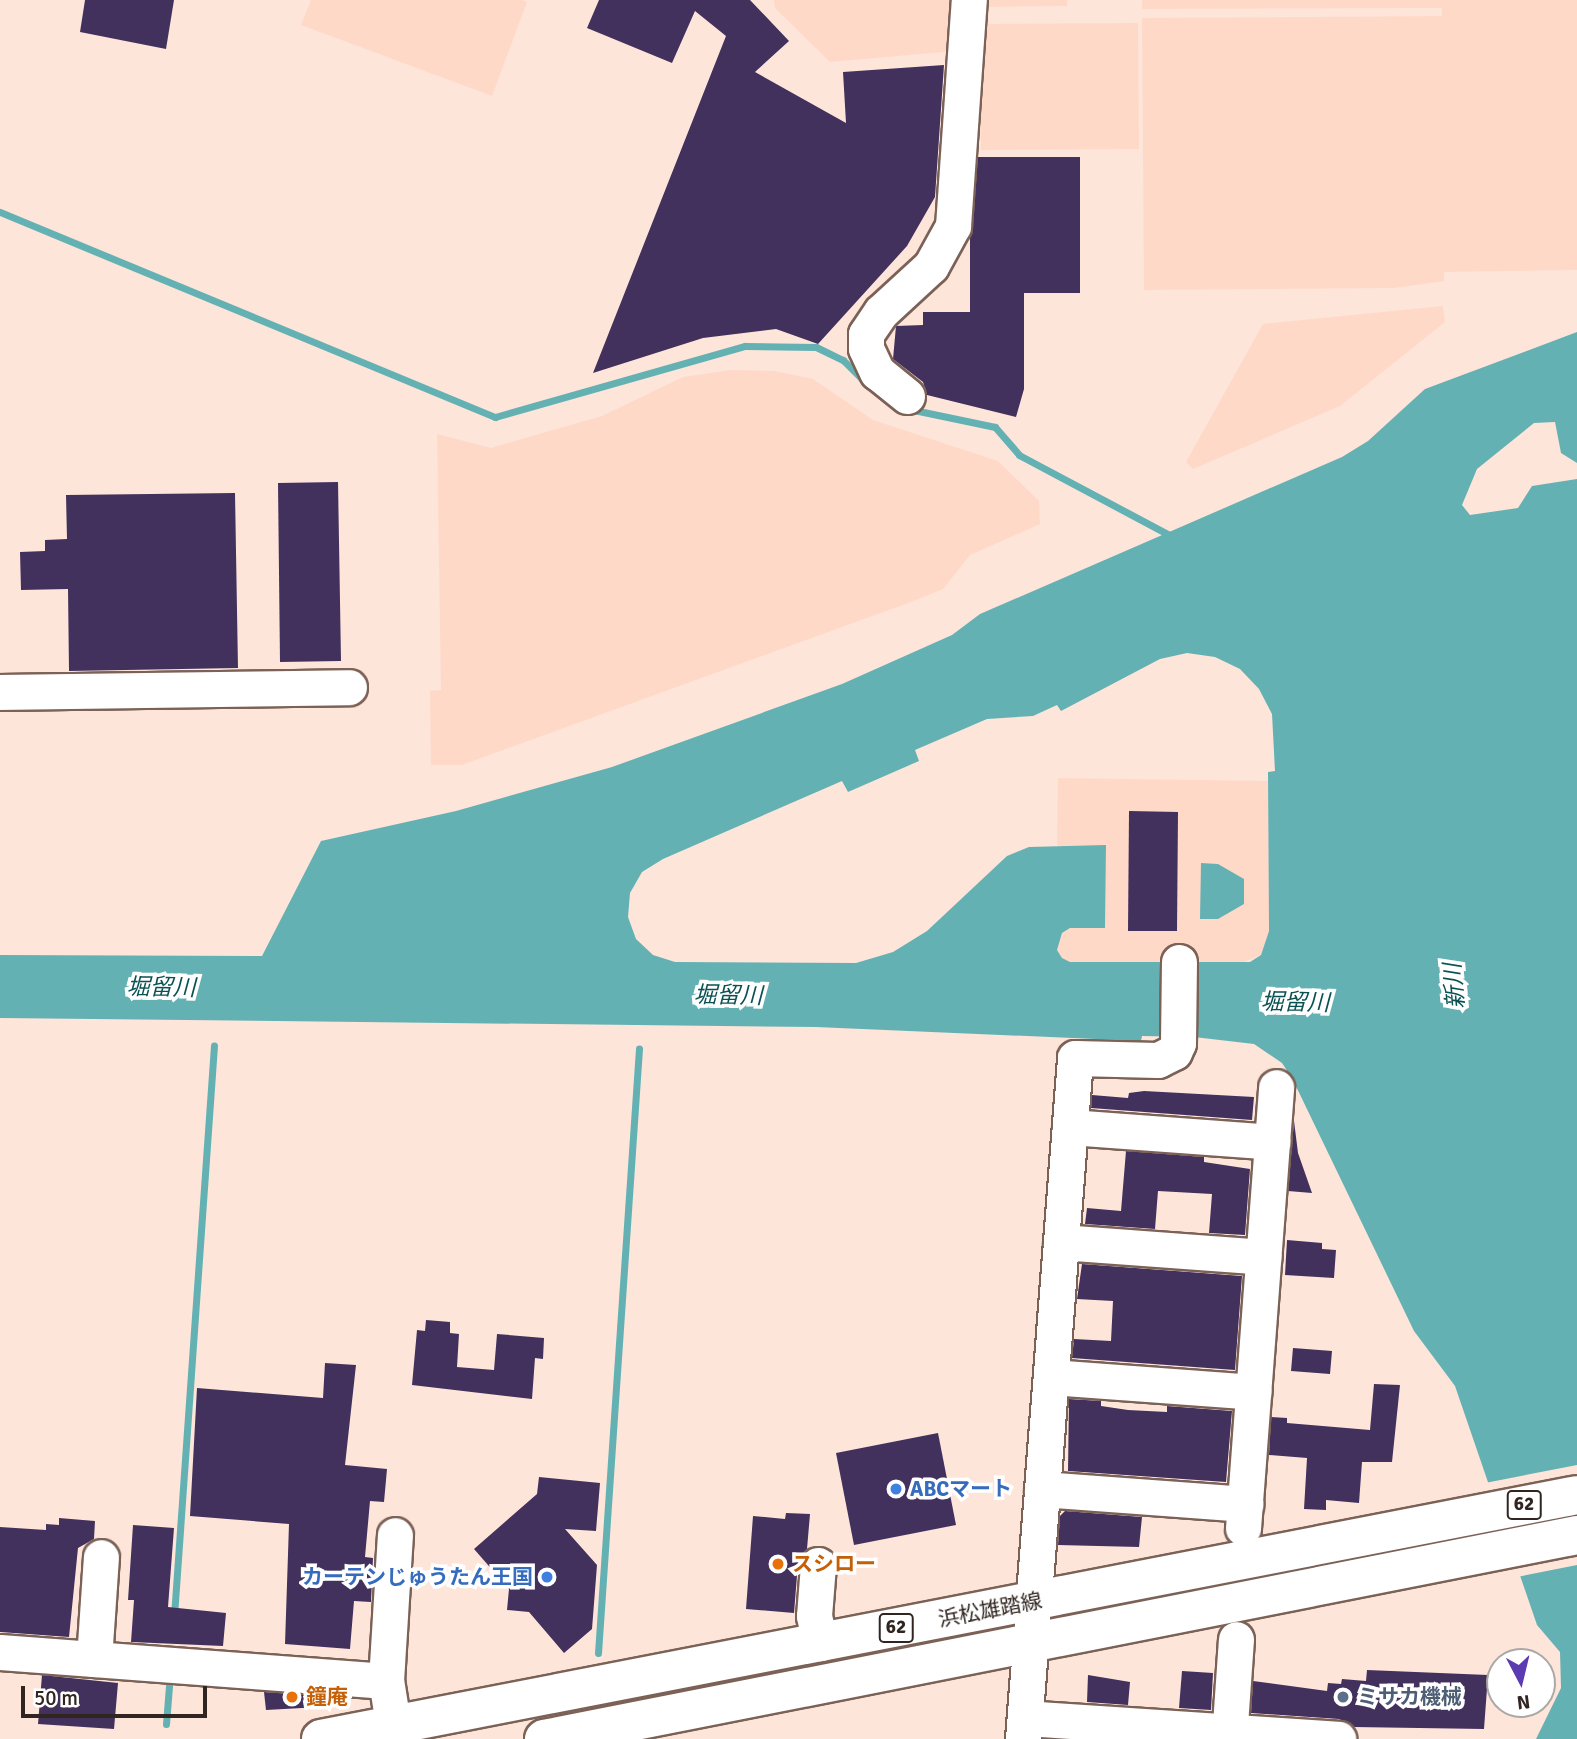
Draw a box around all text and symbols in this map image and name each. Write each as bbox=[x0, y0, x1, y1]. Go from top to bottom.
water label: 新川 bbox=[1439, 962, 1471, 1010]
water label: 堀留川 bbox=[126, 974, 196, 1002]
water label: 堀留川 bbox=[693, 982, 763, 1010]
water label: 堀留川 bbox=[1260, 989, 1330, 1017]
place label: ABCマート bbox=[910, 1476, 1012, 1502]
marker: ABCマート bbox=[888, 1481, 904, 1497]
road number: 62 bbox=[1506, 1490, 1542, 1520]
place label: スシロー bbox=[792, 1551, 876, 1577]
marker: スシロー bbox=[770, 1556, 786, 1572]
place label: カーテンじゅうたん王国 bbox=[302, 1564, 533, 1590]
marker: カーテンじゅうたん王国 bbox=[539, 1569, 555, 1585]
street label: 浜松雄踏線 bbox=[936, 1588, 1044, 1632]
road number: 62 bbox=[878, 1612, 914, 1644]
north arrow bbox=[1486, 1648, 1556, 1718]
scale bar bbox=[24, 1672, 210, 1716]
place label: 鐘庵 bbox=[306, 1684, 348, 1710]
place label: ミサカ機械 bbox=[1357, 1684, 1462, 1710]
text: 50 m bbox=[34, 1685, 78, 1711]
marker: 鐘庵 bbox=[284, 1689, 300, 1705]
marker: ミサカ機械 bbox=[1335, 1689, 1351, 1705]
text: N bbox=[1515, 1689, 1531, 1715]

